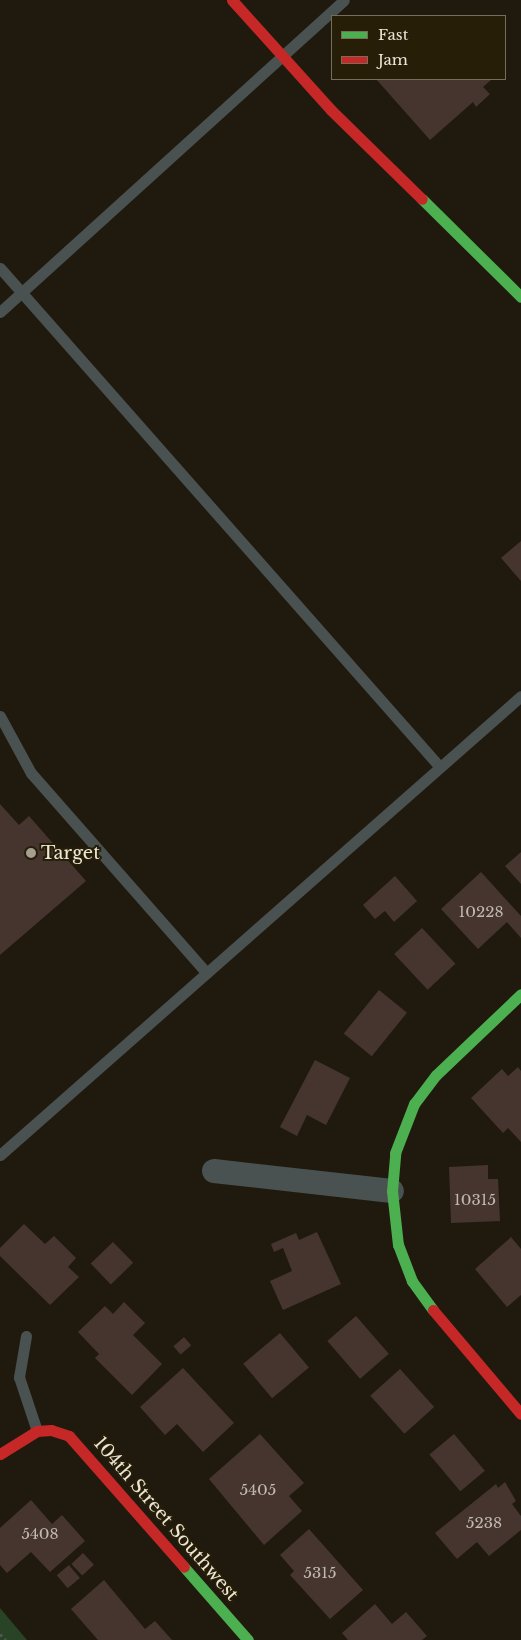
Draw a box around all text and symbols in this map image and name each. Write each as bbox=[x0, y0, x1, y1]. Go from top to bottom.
legend bbox=[331, 15, 506, 80]
text: Fast bbox=[378, 25, 408, 44]
text: Jam bbox=[378, 50, 408, 69]
place label: Target bbox=[41, 842, 100, 864]
marker: Target bbox=[25, 847, 37, 859]
house number: 10228 bbox=[459, 903, 503, 921]
house number: 10315 bbox=[454, 1191, 496, 1209]
street label: 104th Street Southwest bbox=[89, 1433, 243, 1605]
house number: 5405 bbox=[240, 1481, 276, 1499]
house number: 5238 bbox=[466, 1514, 502, 1532]
house number: 5408 bbox=[21, 1525, 59, 1543]
house number: 5315 bbox=[304, 1564, 336, 1582]

